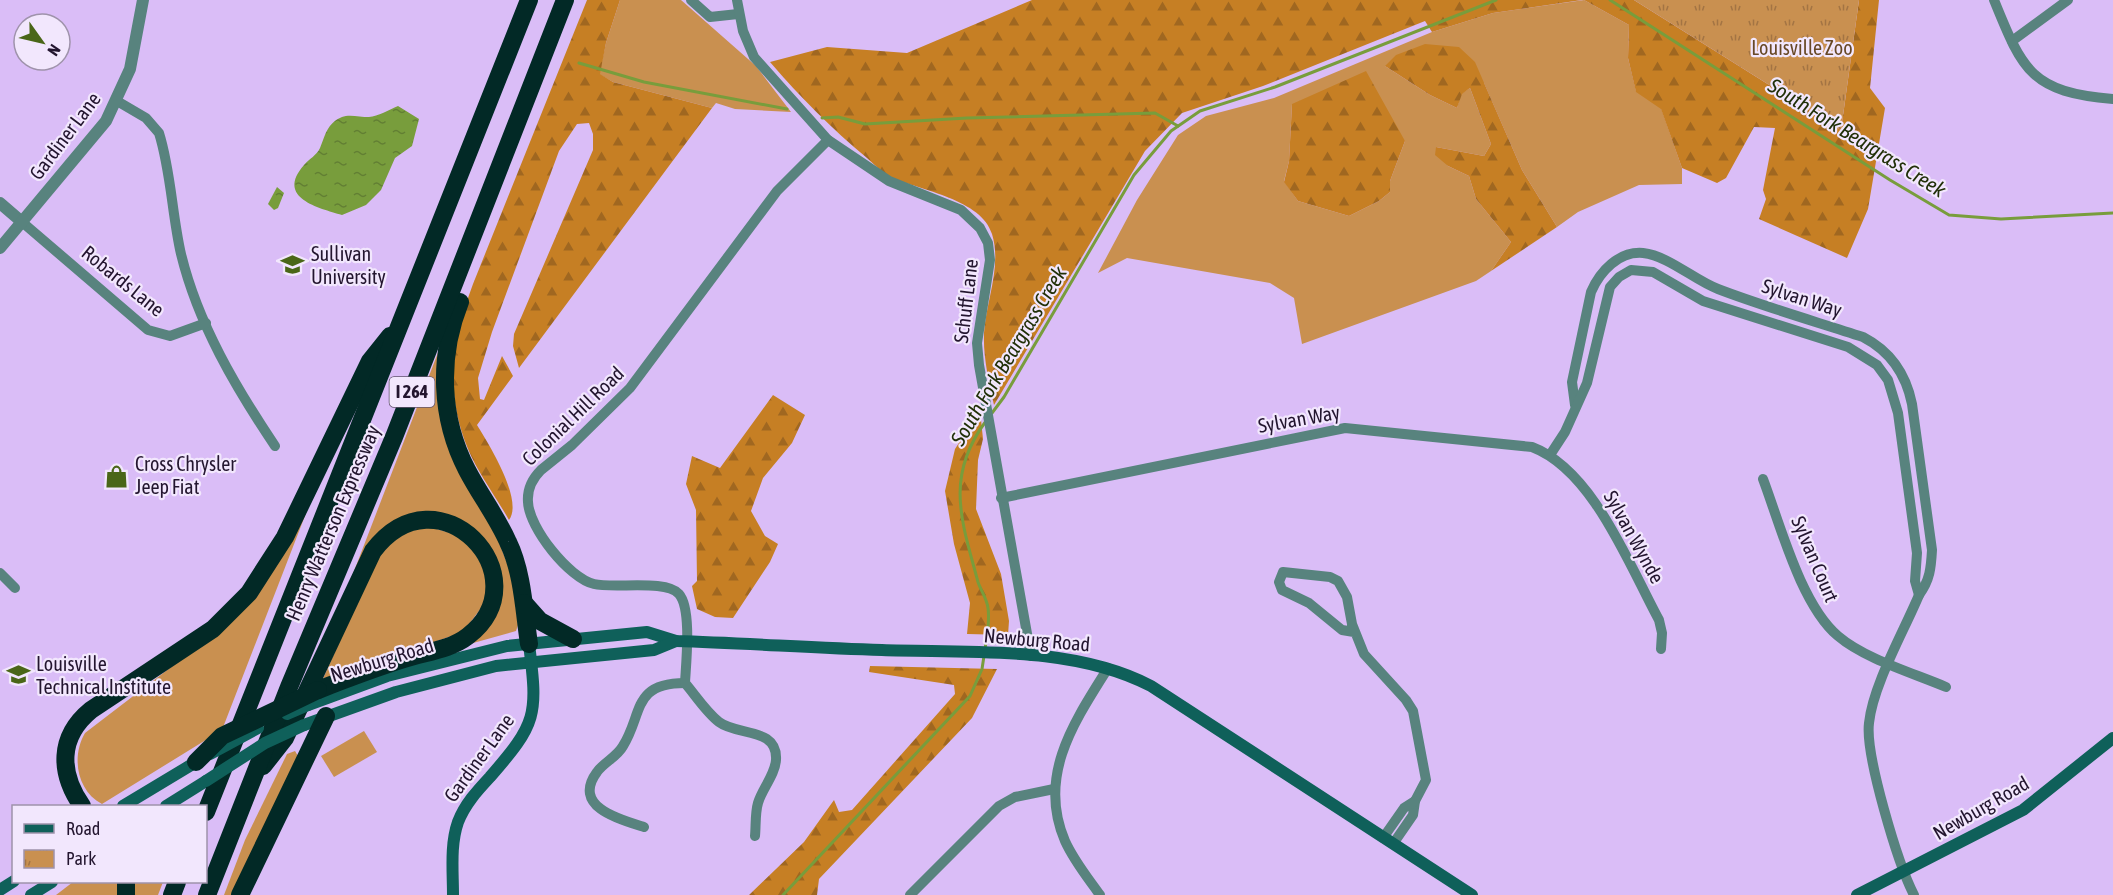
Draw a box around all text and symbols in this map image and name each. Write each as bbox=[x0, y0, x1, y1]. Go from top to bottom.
north arrow bbox=[12, 12, 72, 72]
park label: Louisville Zoo bbox=[1751, 36, 1853, 59]
text: N bbox=[44, 41, 65, 59]
water label: South Fork Beargrass Creek bbox=[1764, 72, 1951, 202]
street label: Gardiner Lane bbox=[24, 88, 105, 184]
street label: Robards Lane bbox=[78, 240, 169, 321]
place label: Sullivan University bbox=[311, 242, 386, 288]
school or university icon: Sullivan University bbox=[280, 252, 306, 278]
street label: Schuff Lane bbox=[949, 258, 982, 344]
water label: South Fork Beargrass Creek bbox=[945, 261, 1071, 450]
street label: Sylvan Way bbox=[1759, 274, 1845, 321]
street label: Colonial Hill Road bbox=[517, 361, 628, 470]
road number: I 264 bbox=[390, 377, 434, 407]
street label: Sylvan Way bbox=[1256, 400, 1342, 437]
street label: Henry Watterson Expressway bbox=[281, 422, 384, 624]
place label: Cross Chrysler Jeep Fiat bbox=[135, 452, 237, 498]
shop icon: Cross Chrysler Jeep Fiat bbox=[104, 463, 130, 489]
street label: Sylvan Wynde bbox=[1600, 486, 1669, 587]
street label: Sylvan Court bbox=[1787, 513, 1844, 605]
street label: Newburg Road bbox=[983, 623, 1091, 656]
street label: Newburg Road bbox=[328, 633, 436, 686]
place label: Louisville Technical Institute bbox=[36, 652, 171, 698]
school or university icon: Louisville Technical Institute bbox=[5, 662, 31, 688]
street label: Gardiner Lane bbox=[439, 709, 518, 806]
street label: Newburg Road bbox=[1929, 771, 2033, 844]
legend bbox=[12, 805, 207, 883]
text: Road bbox=[66, 818, 100, 839]
text: Park bbox=[66, 848, 96, 869]

